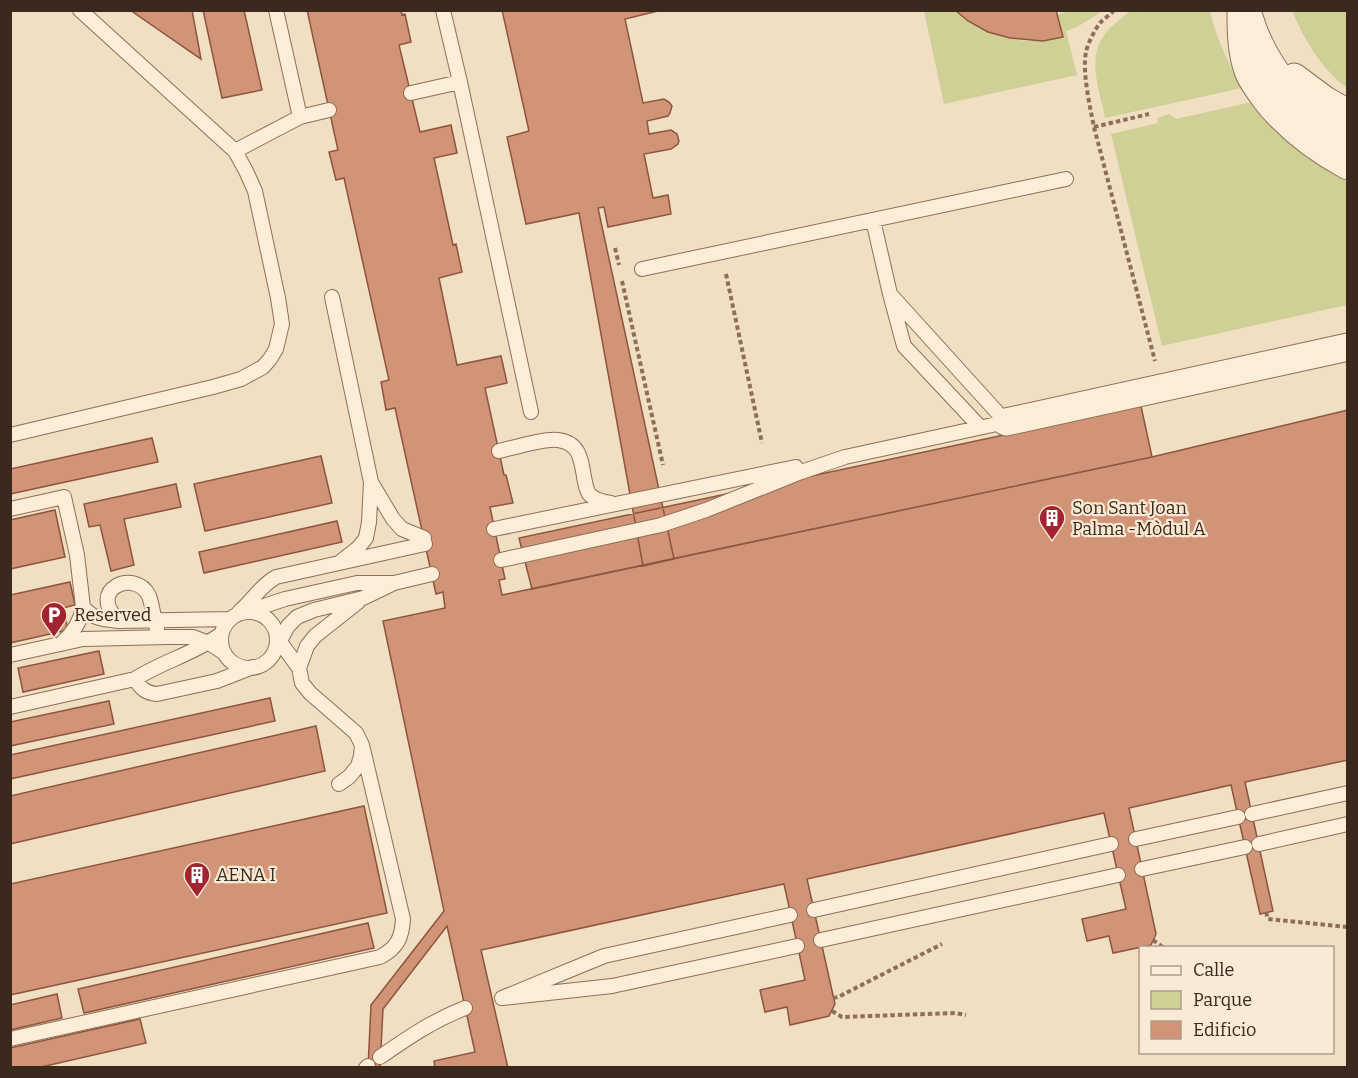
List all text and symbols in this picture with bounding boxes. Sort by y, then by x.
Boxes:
place label: Son Sant Joan Palma -Mòdul A [1072,497,1206,540]
building icon: Son Sant Joan Palma -Mòdul A [1037,503,1067,541]
parking icon: Reserved [39,600,69,638]
place label: Reserved [74,604,152,626]
building icon: AENA I [182,860,212,898]
place label: AENA I [216,864,276,886]
legend [1139,946,1334,1054]
text: Calle [1193,959,1234,981]
text: Parque [1193,989,1252,1011]
text: Edificio [1193,1019,1256,1041]

